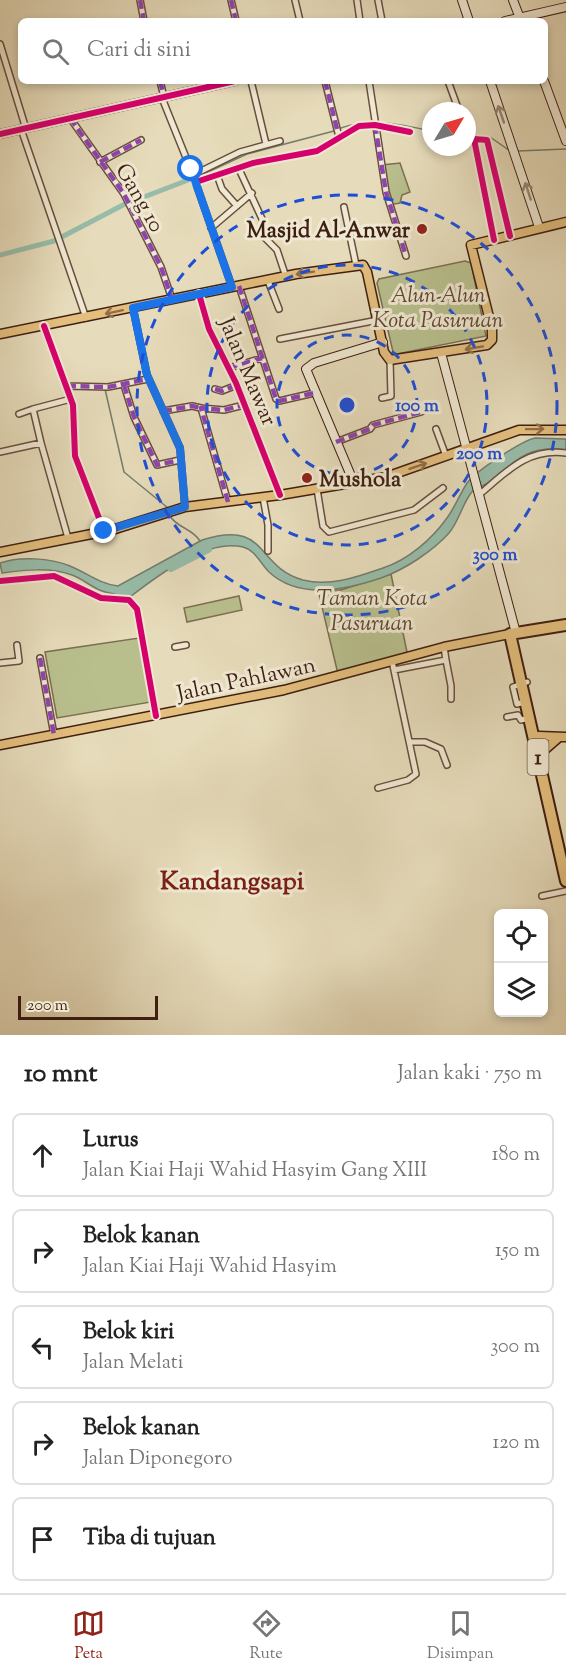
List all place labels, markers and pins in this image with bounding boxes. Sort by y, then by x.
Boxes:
place label: Masjid Al-Anwar [247,216,411,248]
marker: Masjid Al-Anwar [415,222,429,236]
centre of rings [337,395,357,415]
place label: Mushola [319,465,402,497]
marker: Mushola [300,471,314,485]

